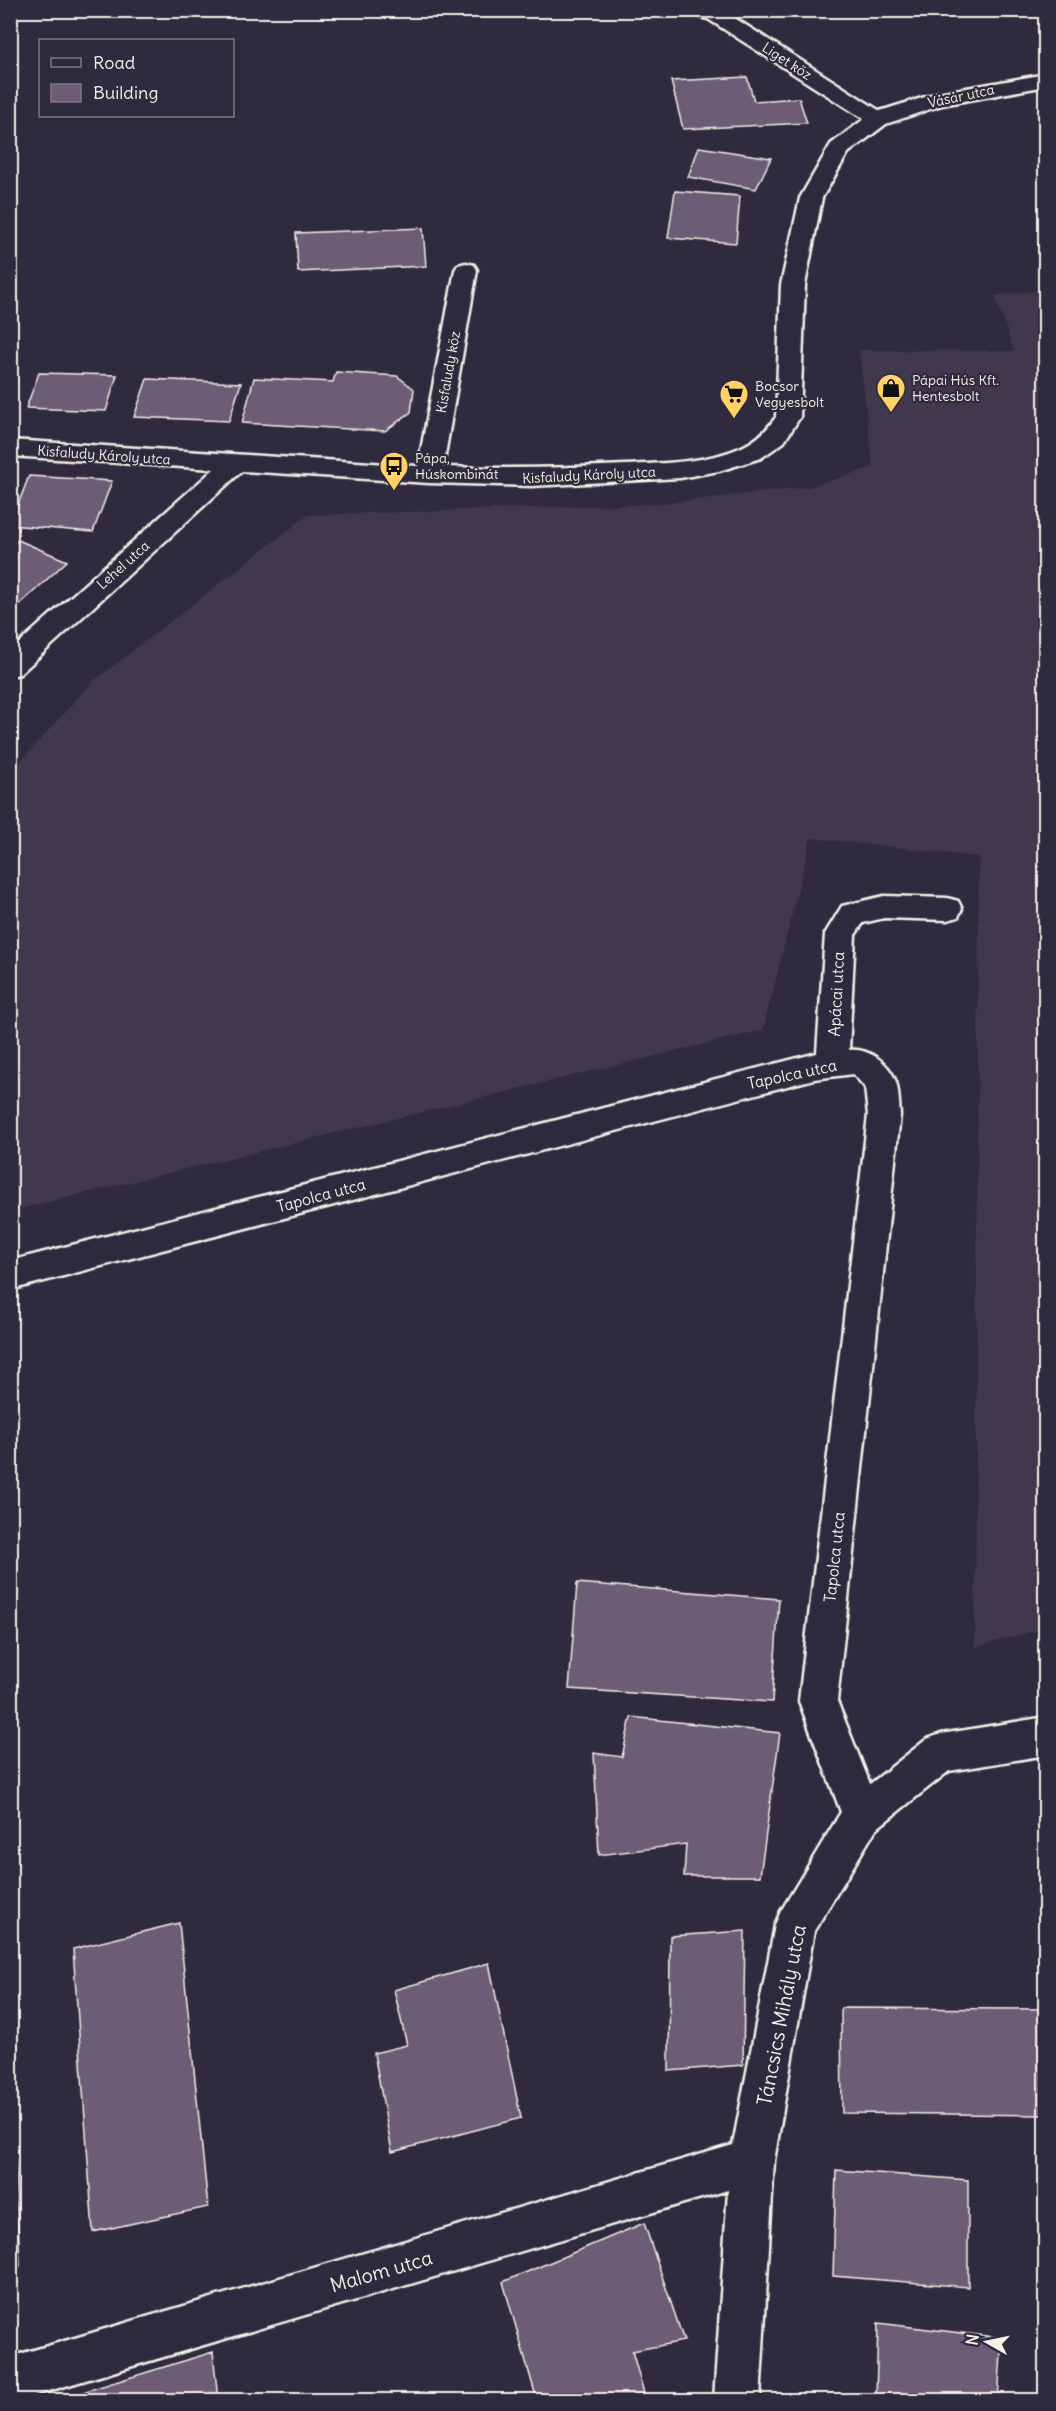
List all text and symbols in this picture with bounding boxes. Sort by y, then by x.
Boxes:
street label: Liget köz [759,38,815,84]
legend [39,39,234,117]
text: Road [93,51,136,74]
street label: Vásár utca [926,80,996,112]
text: Building [93,81,158,104]
street label: Kisfaludy köz [432,329,464,414]
place label: Pápai Hús Kft. Hentesbolt [912,371,999,405]
shop icon: Pápai Hús Kft. Hentesbolt [875,372,907,414]
place label: Bocsor Vegyesbolt [755,377,824,411]
supermarket icon: Bocsor Vegyesbolt [718,378,750,420]
street label: Kisfaludy Károly utca [37,441,171,469]
place label: Pápa, Húskombinát [415,449,499,483]
bus stop icon: Pápa, Húskombinát [378,450,410,492]
street label: Kisfaludy Károly utca [522,463,656,487]
street label: Lehel utca [93,537,153,593]
street label: Apácai utca [824,951,848,1037]
street label: Tapolca utca [745,1055,839,1093]
street label: Tapolca utca [274,1174,368,1216]
street label: Tapolca utca [819,1511,849,1603]
street label: Táncsics Mihály utca [751,1922,811,2108]
street label: Malom utca [327,2244,435,2298]
north arrow [957,2312,1017,2372]
text: N [961,2333,983,2347]

